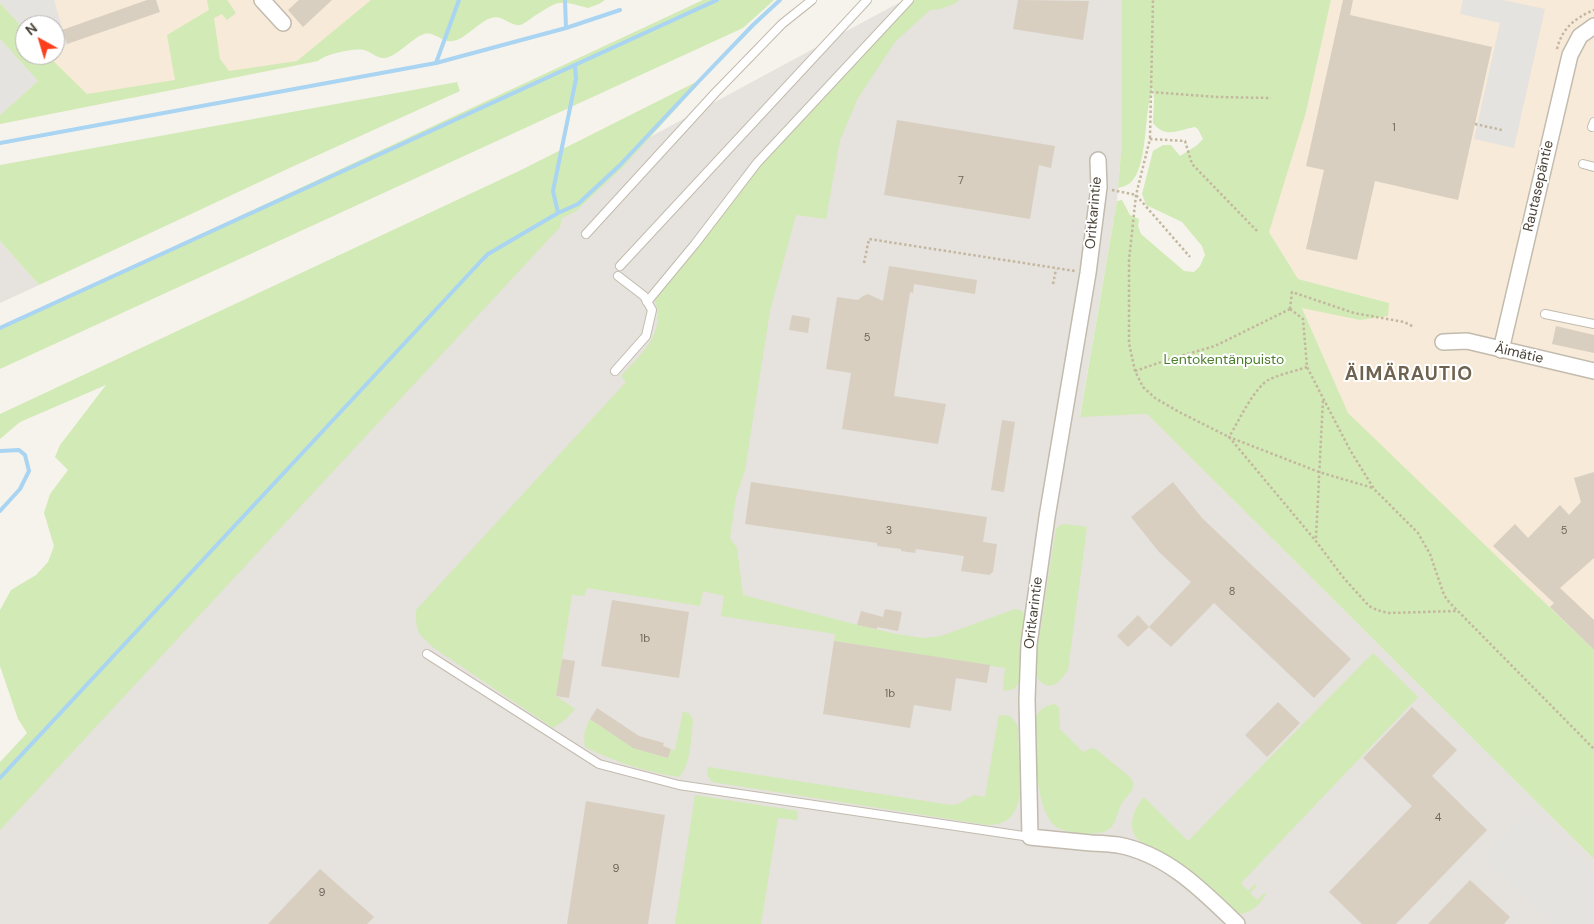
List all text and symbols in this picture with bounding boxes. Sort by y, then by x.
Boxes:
north arrow [15,15,65,65]
text: N [22,19,41,39]
house number: 1 [1392,121,1396,135]
street label: Rautasepäntie [1520,139,1558,233]
house number: 7 [958,174,964,188]
street label: Oritkarintie [1082,176,1106,250]
house number: 5 [864,331,870,345]
street label: Äimätie [1493,340,1545,368]
park label: Lentokentänpuisto [1164,352,1284,368]
district label: ÄIMÄRAUTIO [1344,364,1474,386]
house number: 3 [886,524,892,538]
house number: 5 [1561,524,1567,538]
street label: Oritkarintie [1021,576,1047,650]
house number: 8 [1229,585,1235,599]
house number: 1b [640,632,650,646]
house number: 1b [885,687,895,701]
house number: 4 [1435,811,1441,825]
house number: 9 [613,862,619,876]
house number: 9 [319,886,325,900]

